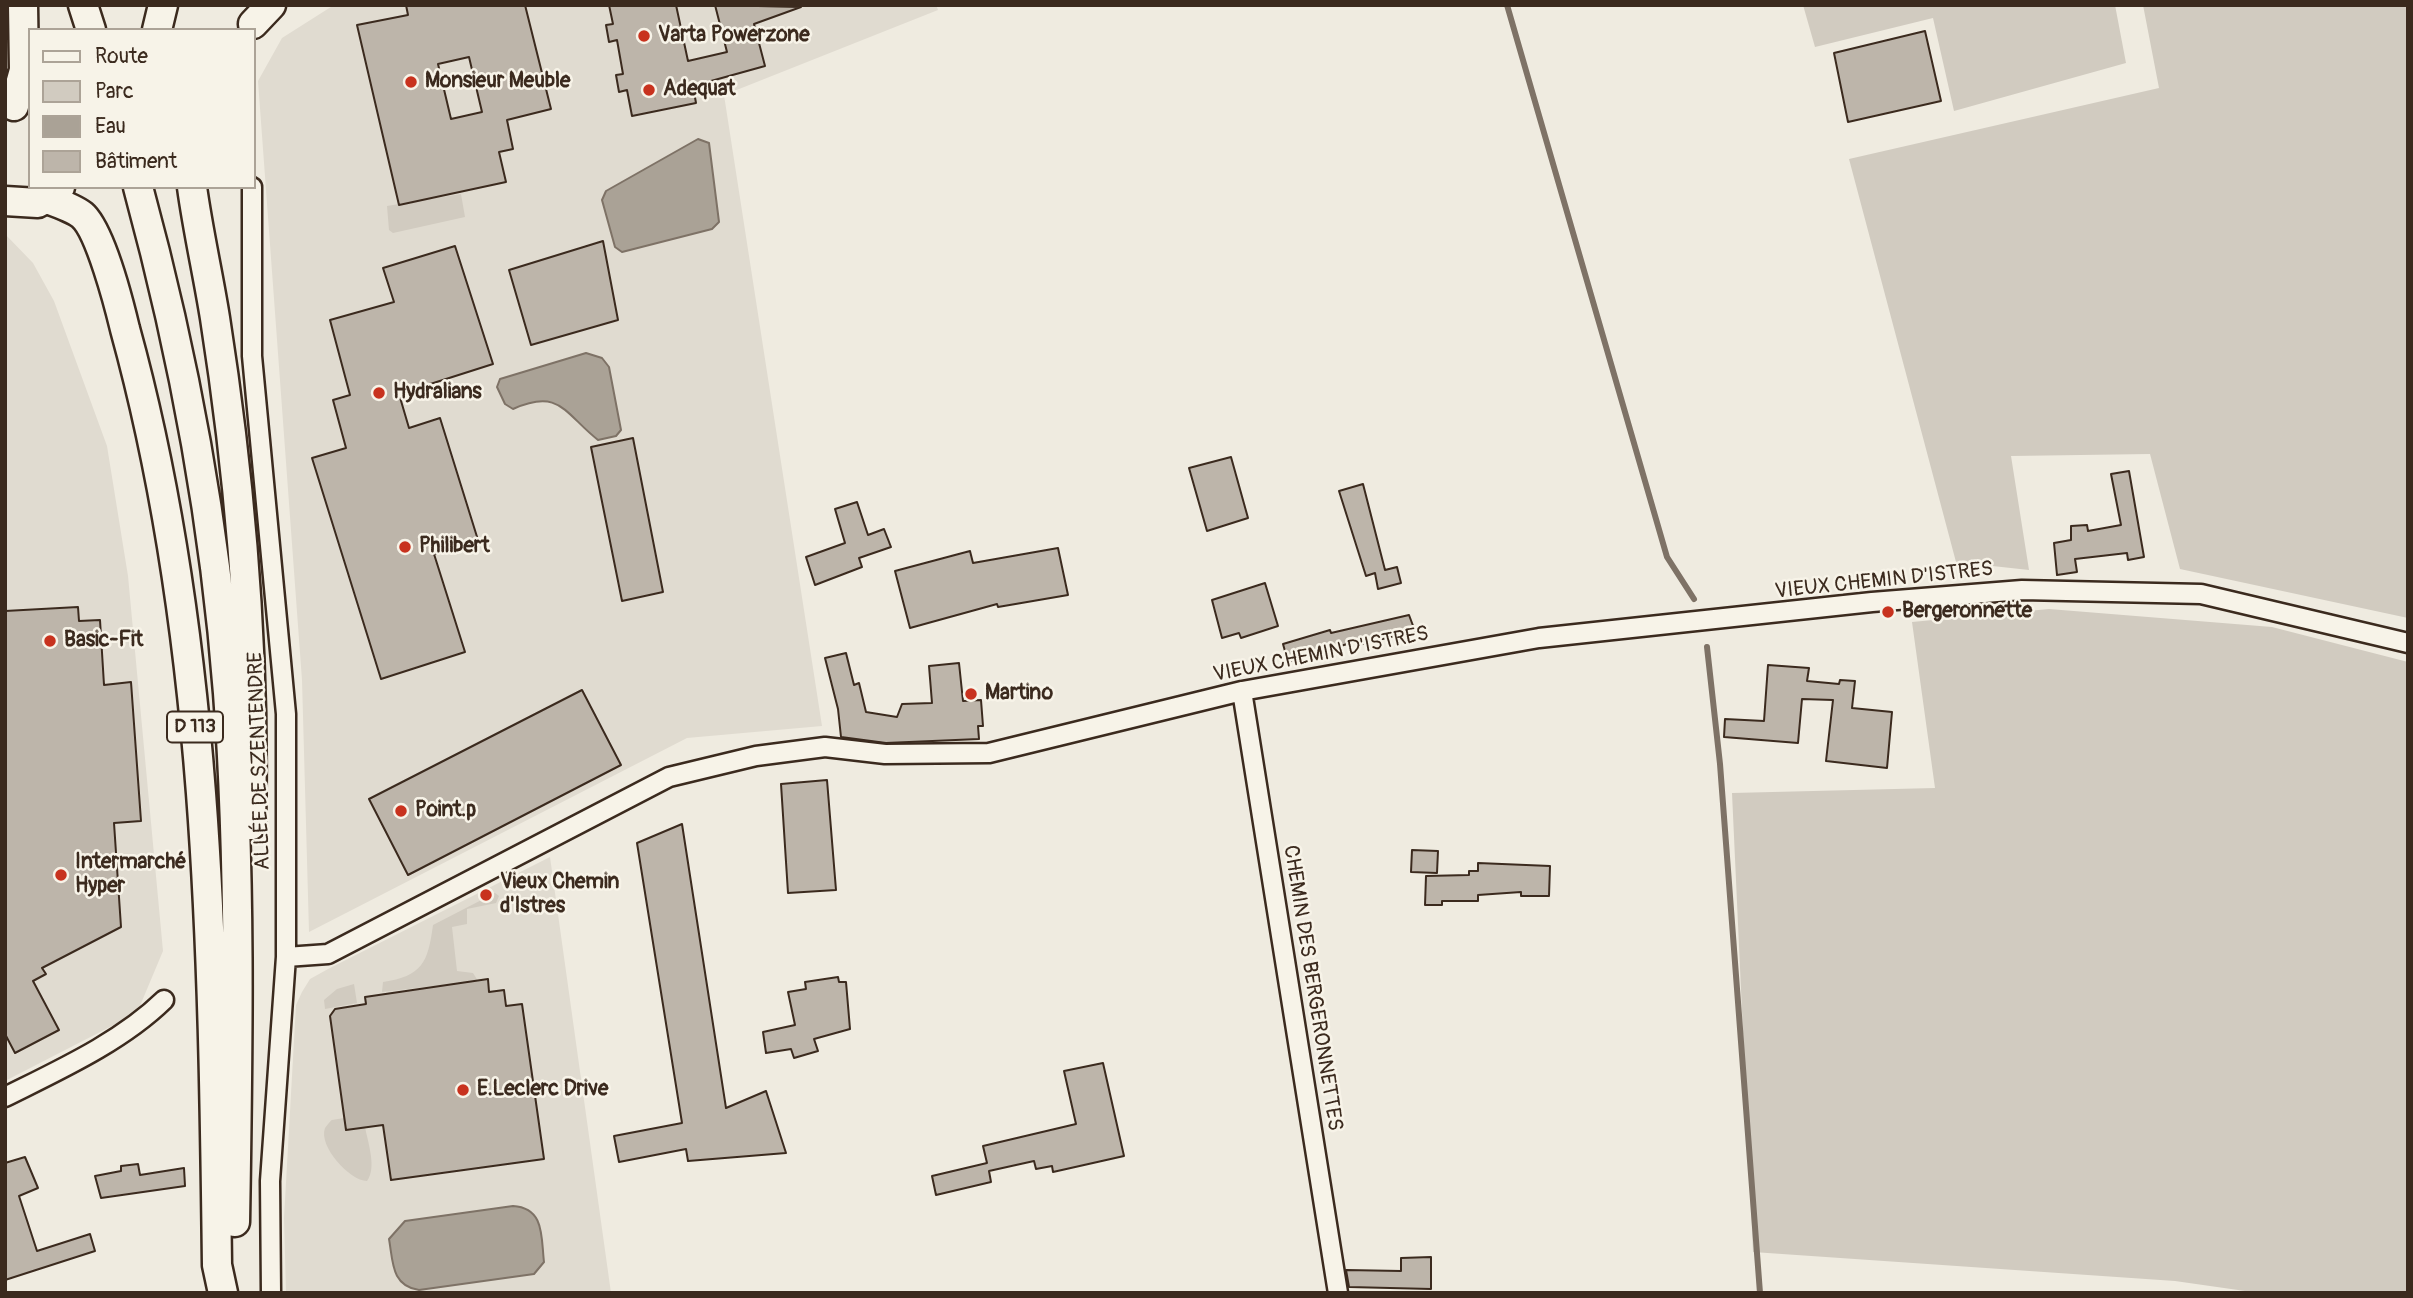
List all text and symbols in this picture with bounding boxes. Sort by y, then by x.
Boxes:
place label: Varta Powerzone [658,23,810,49]
legend [28,28,256,189]
marker: Varta Powerzone [636,28,652,44]
text: Route [95,43,148,70]
place label: Monsieur Meuble [425,69,570,95]
marker: Monsieur Meuble [403,74,419,90]
place label: Adequat [663,77,735,103]
text: Parc [95,78,134,105]
marker: Adequat [641,82,657,98]
text: Eau [95,113,126,140]
text: Bâtiment [95,148,177,175]
place label: Hydralians [393,380,482,406]
marker: Hydralians [371,385,387,401]
place label: Philibert [419,534,490,560]
marker: Philibert [397,539,413,555]
street label: VIEUX CHEMIN D'ISTRES [1774,557,1994,605]
place label: Bergeronnette [1902,599,2032,625]
marker: Bergeronnette [1880,604,1896,620]
street label: VIEUX CHEMIN D'ISTRES [1211,622,1431,688]
place label: Basic-Fit [64,628,143,654]
marker: Basic-Fit [42,633,58,649]
street label: ALLÉE DE SZENTENDRE [244,651,276,871]
place label: Martino [985,681,1053,707]
marker: Martino [963,686,979,702]
road number: D 113 [167,712,223,742]
place label: Point.p [415,798,476,824]
marker: Point.p [393,803,409,819]
street label: CHEMIN DES BERGERONNETTES [1277,843,1347,1133]
place label: Intermarché Hyper [75,850,187,900]
marker: Intermarché Hyper [53,867,69,883]
place label: Vieux Chemin d'Istres [500,870,619,920]
marker: Vieux Chemin d'Istres [478,887,494,903]
place label: E.Leclerc Drive [477,1077,608,1103]
marker: E.Leclerc Drive [455,1082,471,1098]

